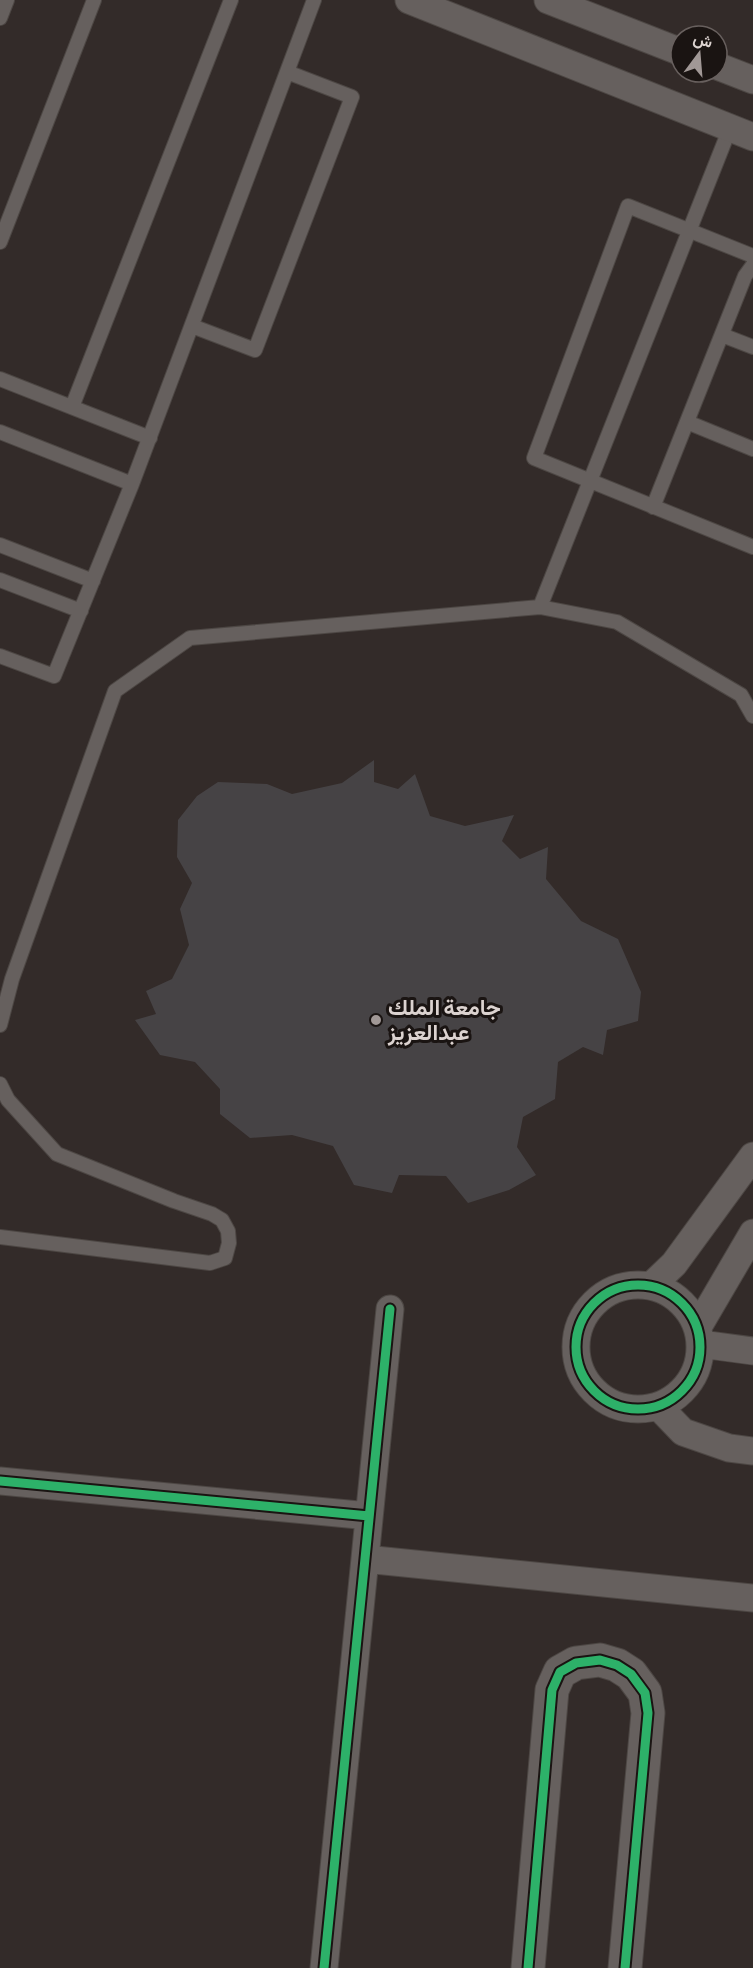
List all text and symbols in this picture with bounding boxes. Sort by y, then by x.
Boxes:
north arrow [669,24,729,84]
text: ش [691,30,714,52]
place label: جامعة الملك عبدالعزيز [387,997,501,1046]
marker: جامعة الملك عبدالعزيز [369,1013,383,1027]

